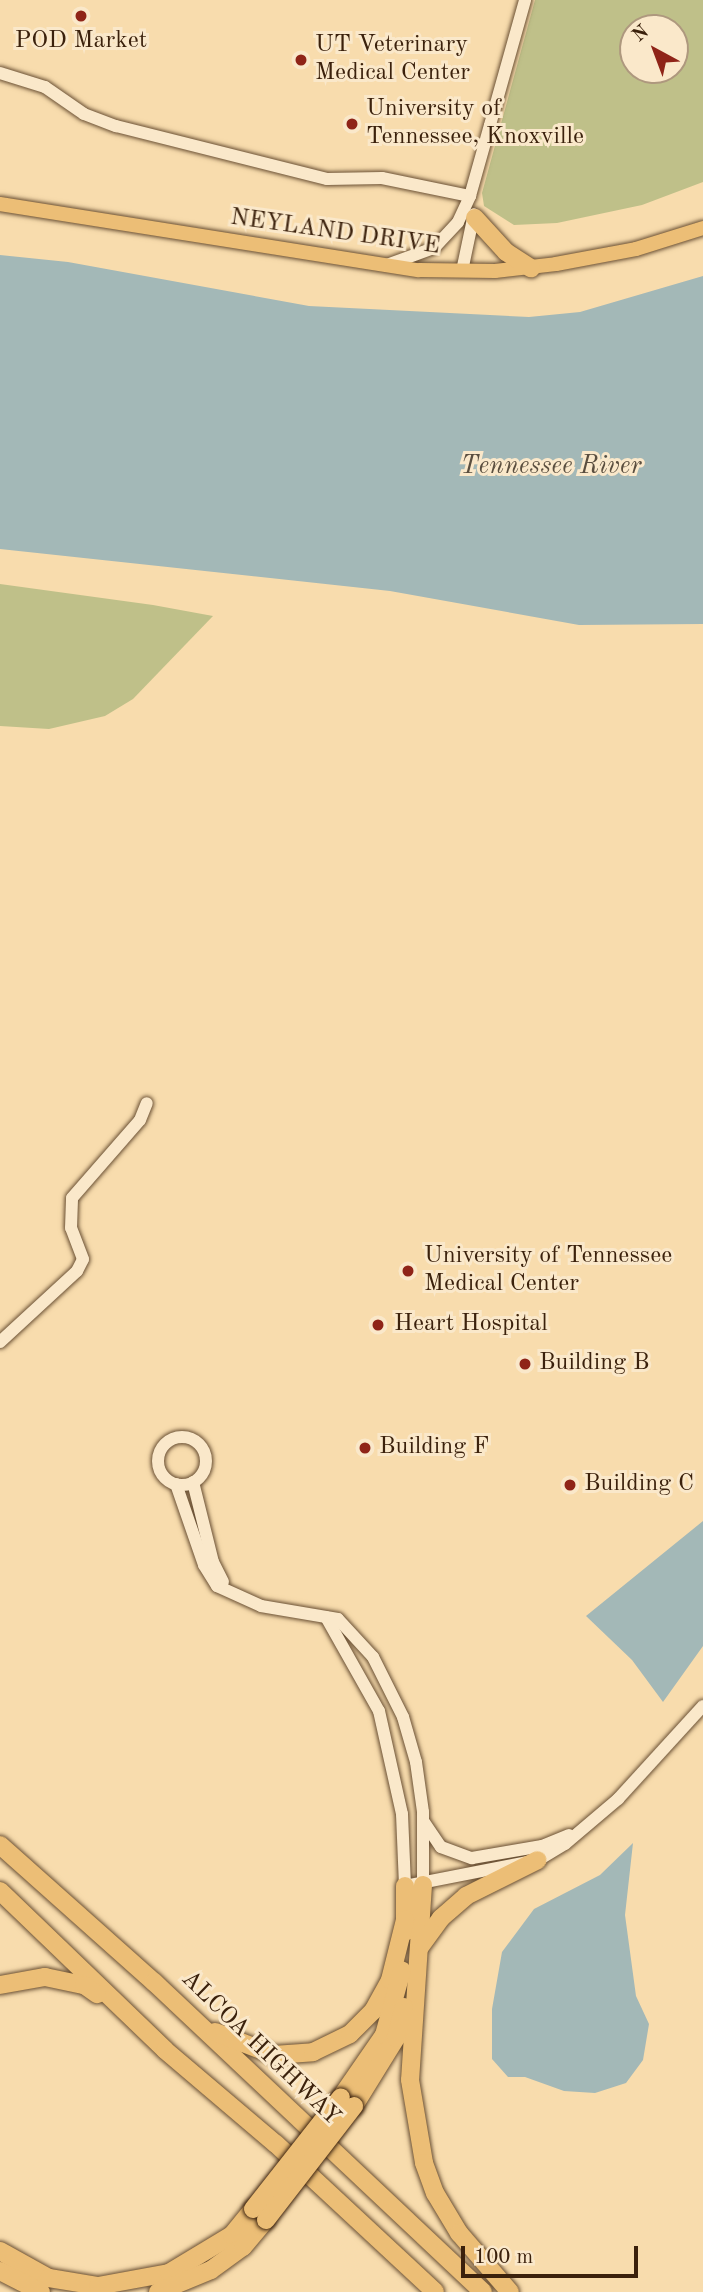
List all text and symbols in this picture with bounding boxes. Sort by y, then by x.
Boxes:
marker: POD Market [73,8,89,24]
north arrow [619,14,689,84]
text: N [629,22,653,46]
place label: POD Market [15,28,147,56]
place label: UT Veterinary Medical Center [315,32,470,88]
marker: UT Veterinary Medical Center [293,52,309,68]
place label: University of Tennessee, Knoxville [366,96,584,152]
marker: University of Tennessee, Knoxville [344,116,360,132]
street label: NEYLAND DRIVE [228,204,442,262]
water label: Tennessee River [461,451,641,483]
place label: University of Tennessee Medical Center [424,1243,672,1299]
marker: University of Tennessee Medical Center [398,1261,418,1281]
place label: Heart Hospital [394,1311,548,1339]
marker: Heart Hospital [368,1315,388,1335]
place label: Building B [539,1350,650,1378]
marker: Building B [517,1356,533,1372]
place label: Building F [379,1434,489,1462]
marker: Building F [357,1440,373,1456]
place label: Building C [584,1471,694,1499]
marker: Building C [562,1477,578,1493]
street label: ALCOA HIGHWAY [174,1966,346,2132]
scale bar [465,2232,642,2276]
text: 100 m [474,2247,533,2268]

